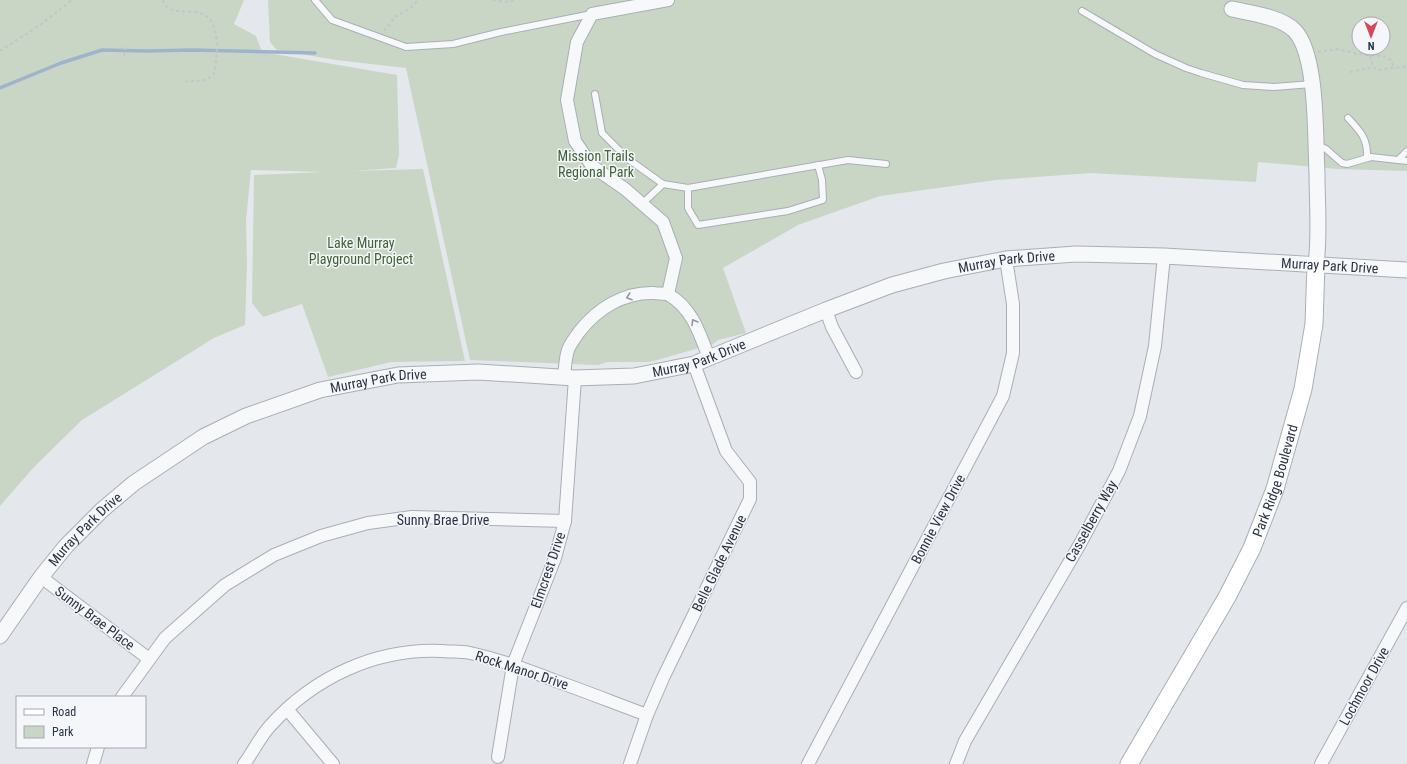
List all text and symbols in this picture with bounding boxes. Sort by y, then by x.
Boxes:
north arrow [1351,16,1391,56]
text: N [1367,39,1374,52]
park label: Mission Trails Regional Park [558,148,635,180]
park label: Lake Murray Playground Project [309,235,413,267]
street label: Murray Park Drive [957,248,1056,276]
street label: Murray Park Drive [1281,255,1379,276]
one-way arrow [626,292,633,300]
one-way arrow [692,319,699,326]
street label: Murray Park Drive [651,336,748,380]
street label: Murray Park Drive [329,366,427,396]
street label: Park Ridge Boulevard [1249,423,1301,539]
street label: Bonnie View Drive [908,471,969,567]
street label: Casselberry Way [1062,477,1120,565]
street label: Murray Park Drive [45,489,125,569]
street label: Sunny Brae Drive [397,512,490,528]
street label: Belle Glade Avenue [689,512,750,614]
street label: Elmcrest Drive [527,529,569,610]
street label: Sunny Brae Place [52,583,138,653]
street label: Lochmoor Drive [1336,644,1392,728]
street label: Rock Manor Drive [473,647,571,693]
legend [16,696,146,748]
text: Road [52,705,76,719]
text: Park [52,725,74,739]

